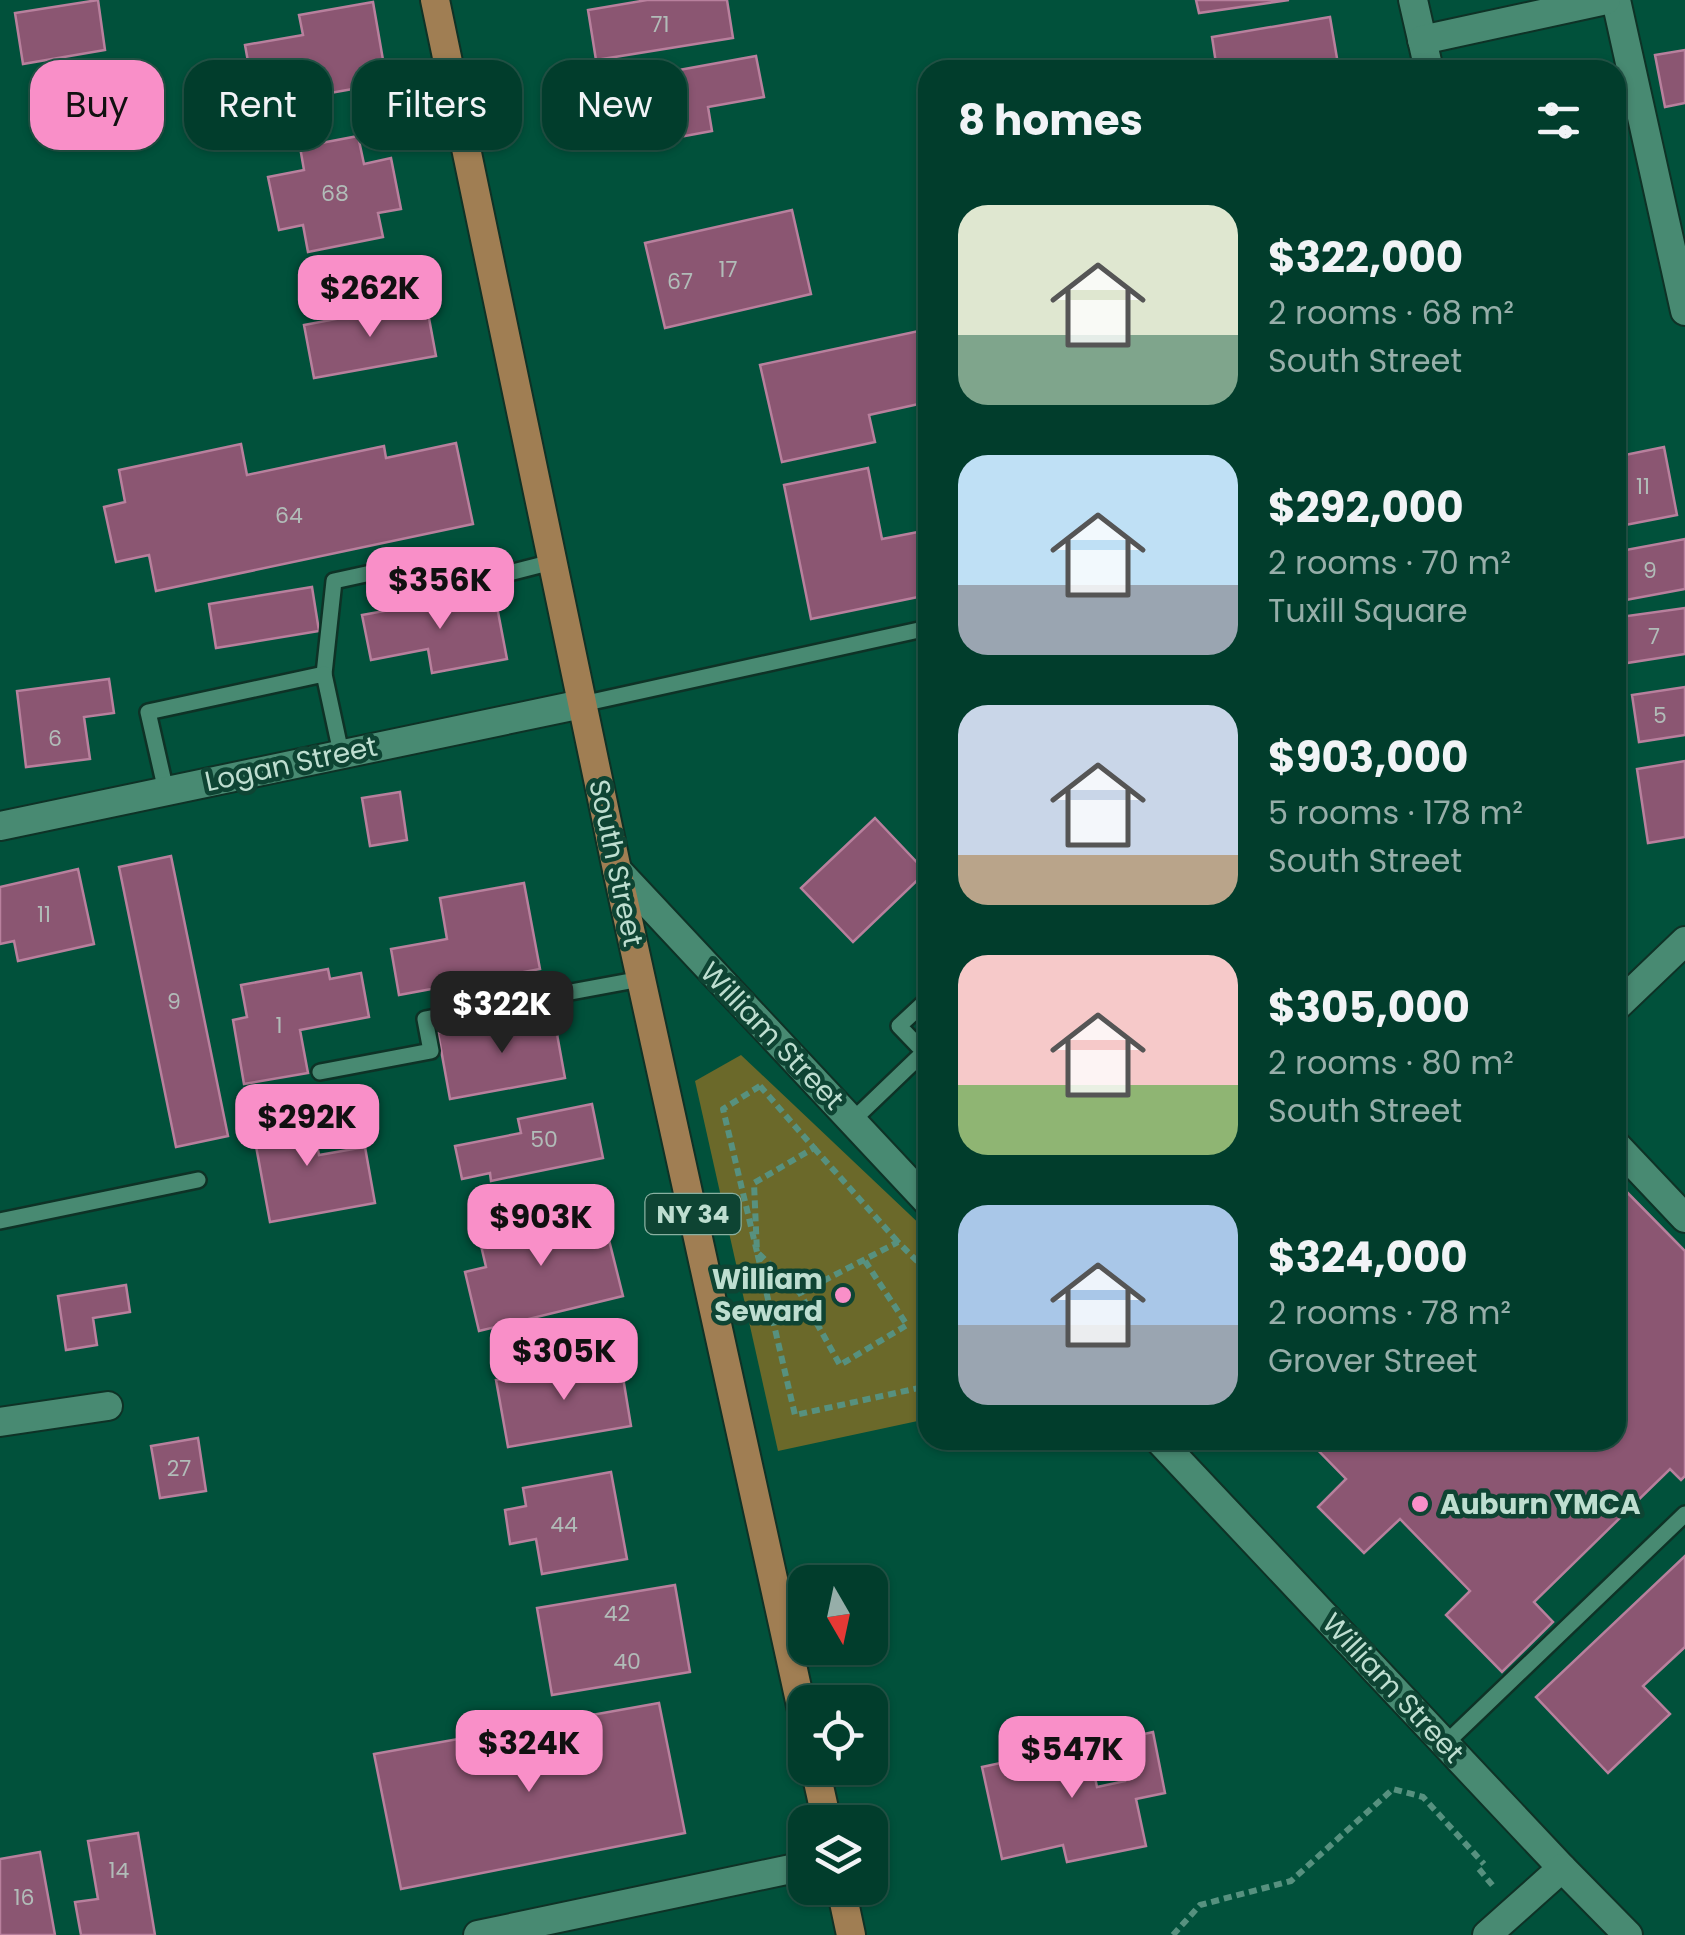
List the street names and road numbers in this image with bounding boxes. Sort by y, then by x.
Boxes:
street label: Logan Street [201,727,381,801]
street label: South Street [579,776,653,950]
street label: William Street [691,953,853,1119]
road number: NY 34 [646,1194,740,1234]
street label: William Street [1313,1604,1473,1772]

